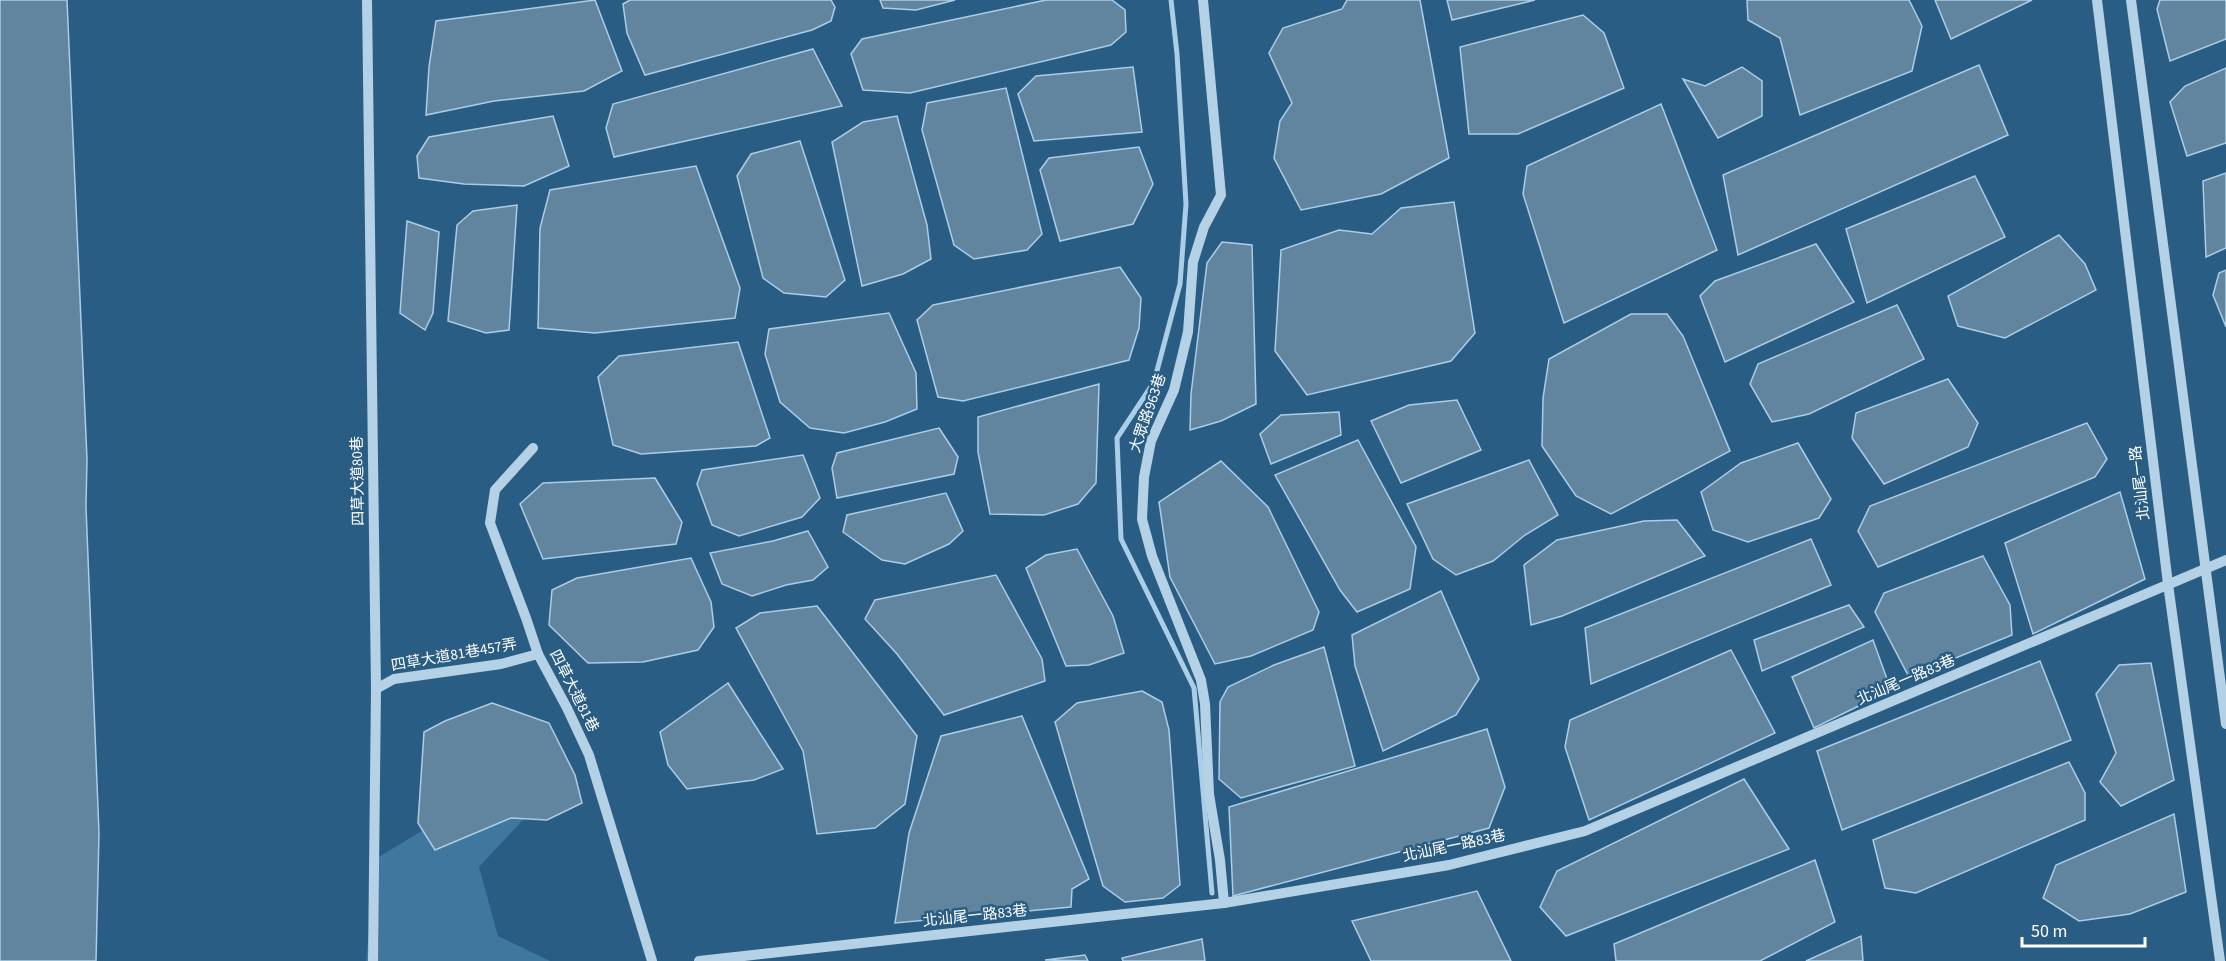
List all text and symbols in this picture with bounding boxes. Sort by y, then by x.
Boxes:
street label: 大眾路963巷 [1125,371,1171,455]
street label: 四草大道80巷 [347,436,369,526]
street label: 北汕尾一路 [2125,444,2155,522]
street label: 四草大道81巷457弄 [390,634,518,676]
street label: 四草大道81巷 [544,646,604,736]
street label: 北汕尾一路83巷 [1854,650,1958,710]
street label: 北汕尾一路83巷 [1401,825,1507,867]
street label: 北汕尾一路83巷 [922,900,1028,932]
scale bar [2022,910,2145,948]
text: 50 m [2031,919,2067,944]

